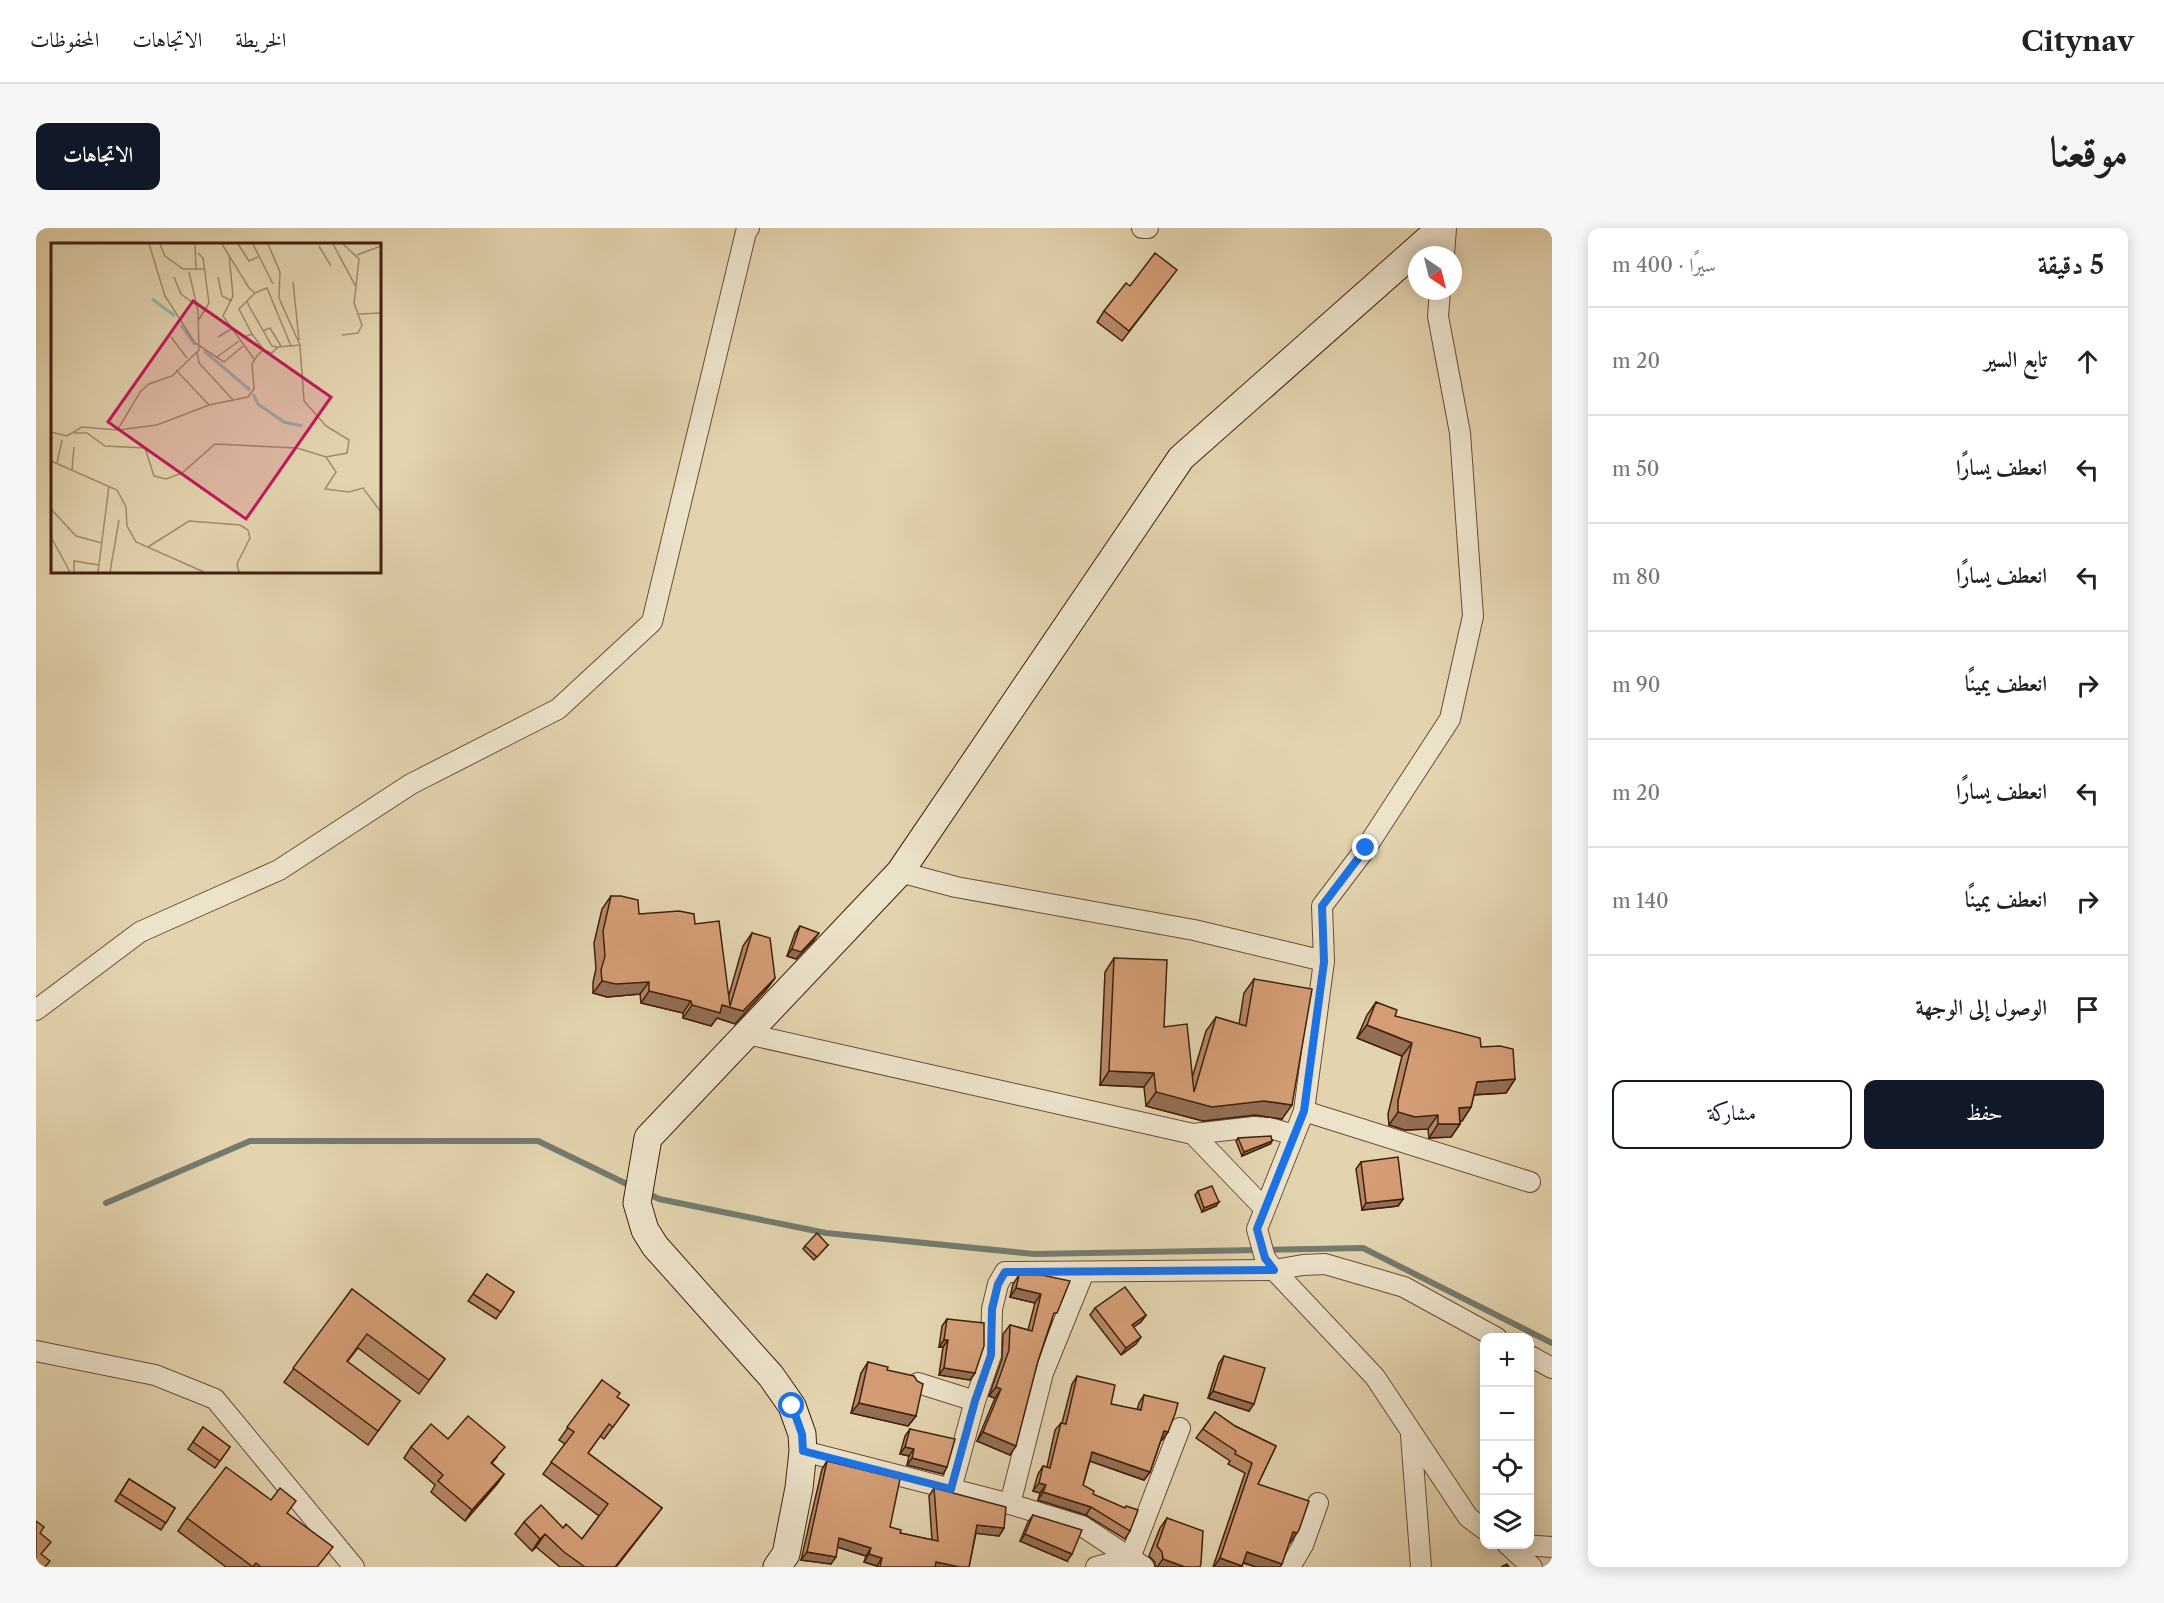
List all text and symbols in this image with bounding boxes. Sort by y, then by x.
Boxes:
text: Citynav [2021,24,2134,58]
text: المحفوظات [30,27,99,52]
text: الاتجاهات [132,27,202,52]
text: الخريطة [235,27,286,52]
button: الاتجاهات [36,123,160,190]
text: موقعنا [2050,125,2128,177]
inset map [51,243,381,573]
north arrow [1408,246,1462,300]
text: 5 دقيقة [2038,249,2104,281]
text: سيرًا · 400 m [1612,253,1716,277]
icon: ahead [2071,345,2104,378]
text: تابع السير [1984,346,2047,373]
text: 20 m [1612,349,1660,373]
icon: left [2071,453,2104,486]
text: انعطف يسارًا [1956,454,2047,481]
text: 50 m [1612,457,1660,481]
icon: left [2071,561,2104,594]
text: انعطف يسارًا [1956,562,2047,589]
text: 80 m [1612,565,1661,589]
icon: right [2071,669,2104,702]
text: انعطف يمينًا [1965,670,2047,697]
text: 90 m [1612,673,1660,697]
icon: left [2071,777,2104,810]
text: انعطف يسارًا [1956,778,2047,805]
text: 20 m [1612,781,1660,805]
route end [1352,834,1378,860]
icon: right [2071,885,2104,918]
text: انعطف يمينًا [1965,886,2047,913]
text: 140 m [1612,889,1669,913]
icon: arrive [2071,993,2104,1026]
text: الوصول إلى الوجهة [1915,994,2047,1021]
button: مشاركة [1612,1080,1852,1149]
button: حفظ [1864,1080,2104,1149]
map controls [1480,1333,1534,1549]
button: + [1480,1333,1534,1387]
button: − [1480,1387,1534,1441]
route start [778,1392,804,1418]
button: locate [1480,1441,1534,1495]
button: layers [1480,1495,1534,1549]

